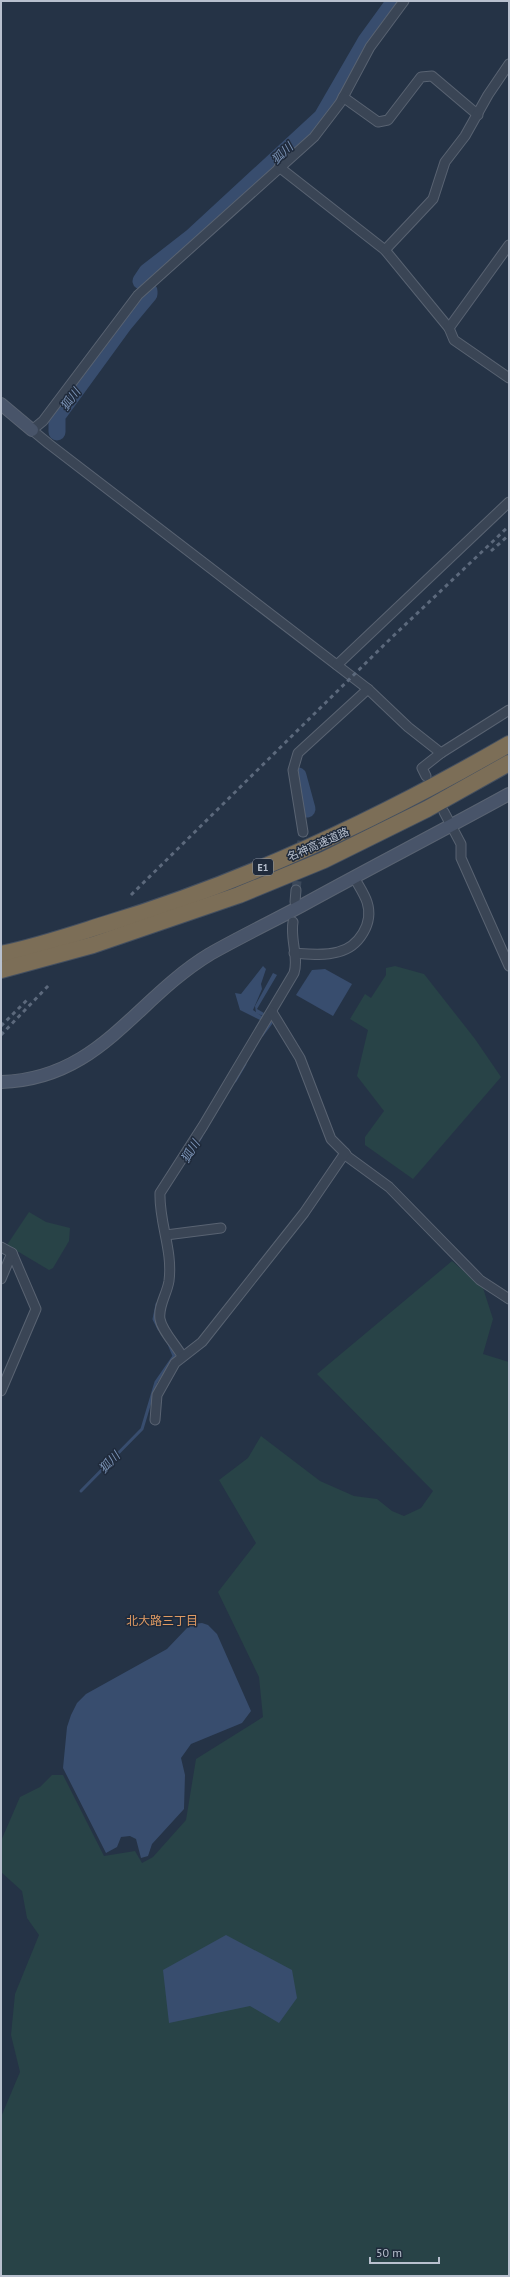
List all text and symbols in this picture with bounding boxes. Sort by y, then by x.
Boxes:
water label: 狐川 [268,138,297,167]
water label: 狐川 [57,383,84,413]
street label: 名神高速道路 [285,824,351,864]
road number: E1 [253,859,273,875]
water label: 狐川 [177,1135,204,1165]
water label: 狐川 [95,1447,124,1476]
district label: 北大路三丁目 [126,1613,198,1628]
scale bar [370,2239,439,2265]
text: 50 m [376,2245,402,2260]

